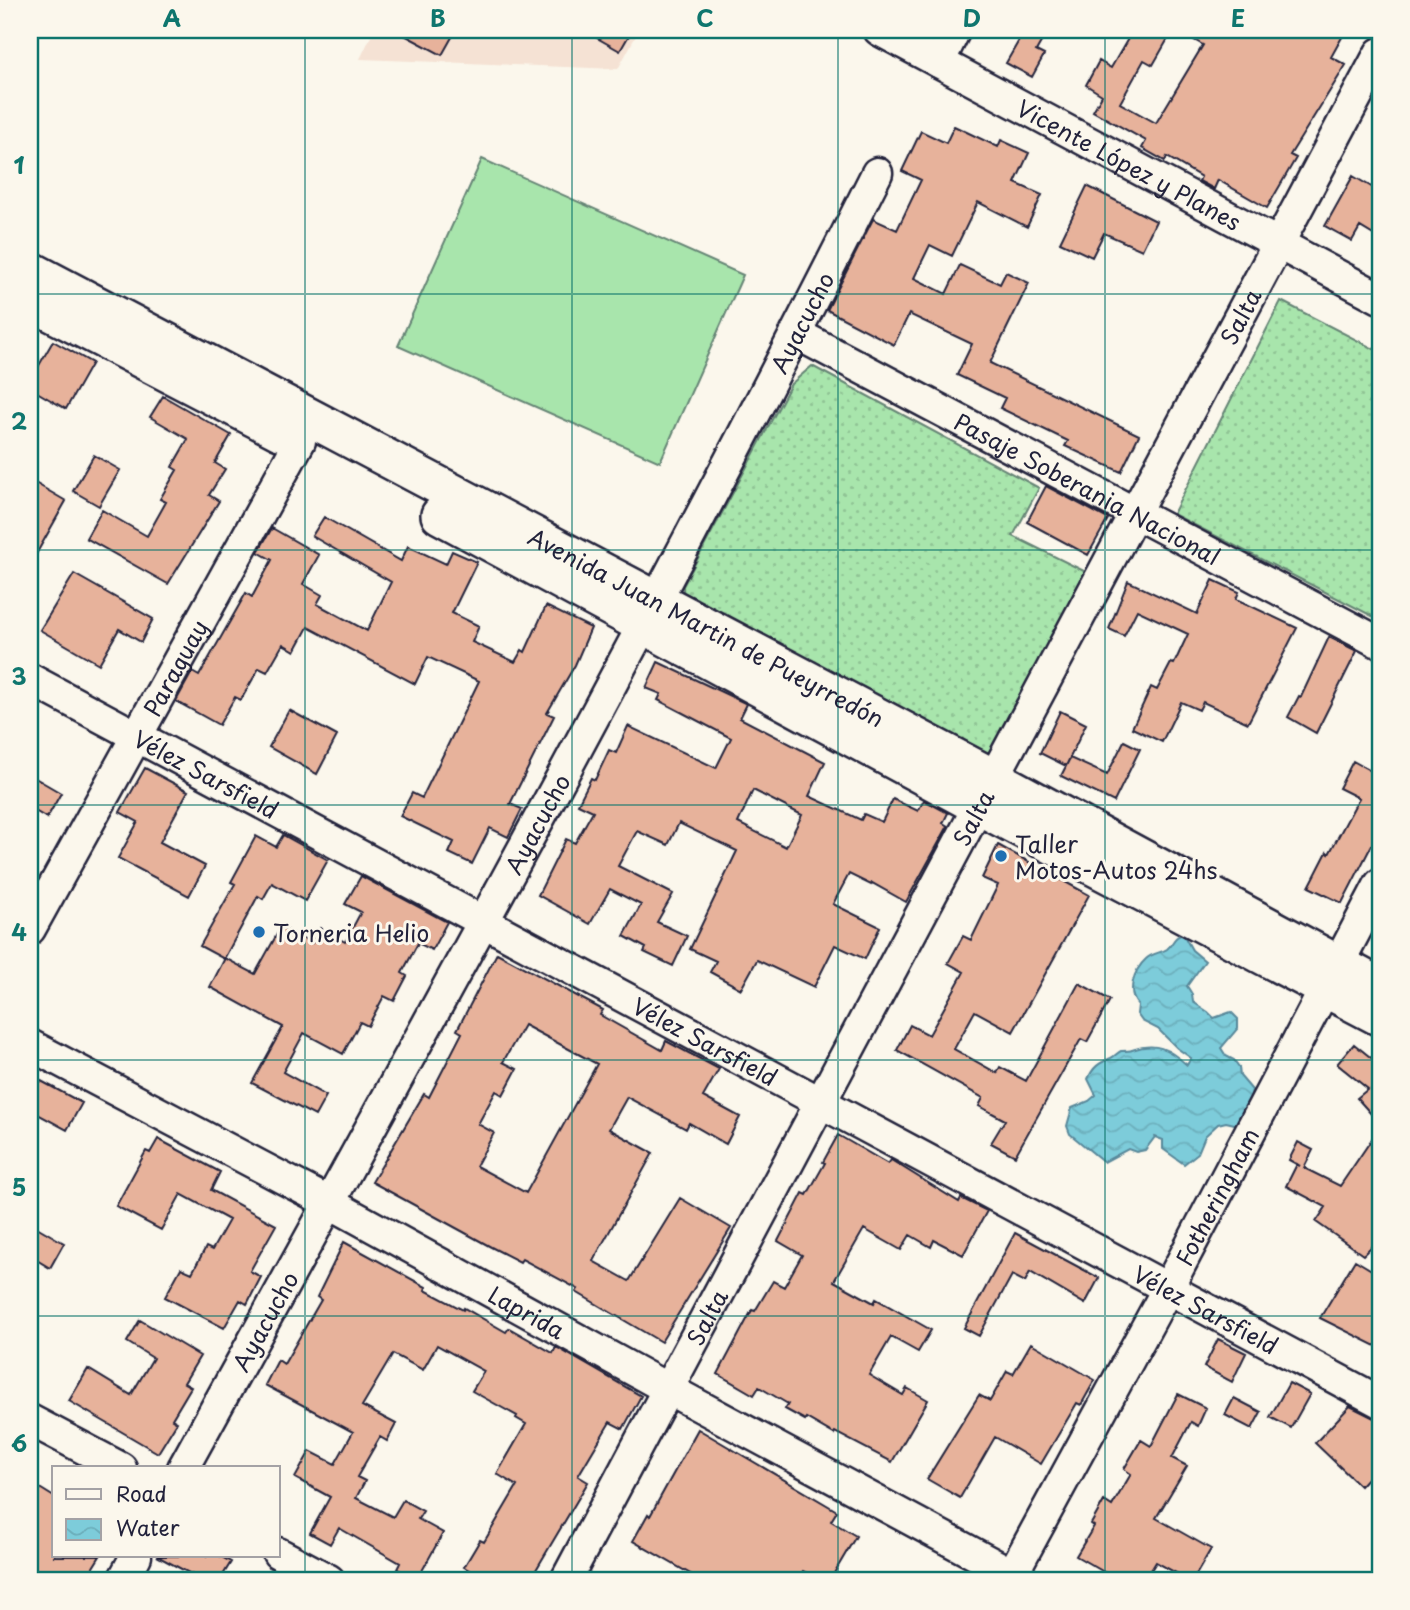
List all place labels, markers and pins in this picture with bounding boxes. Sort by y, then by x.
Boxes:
place label: Taller Motos-Autos 24hs [1015,826,1217,887]
marker: Taller Motos-Autos 24hs [993,848,1009,864]
place label: Torneria Helio [273,915,429,950]
marker: Torneria Helio [251,924,267,940]

